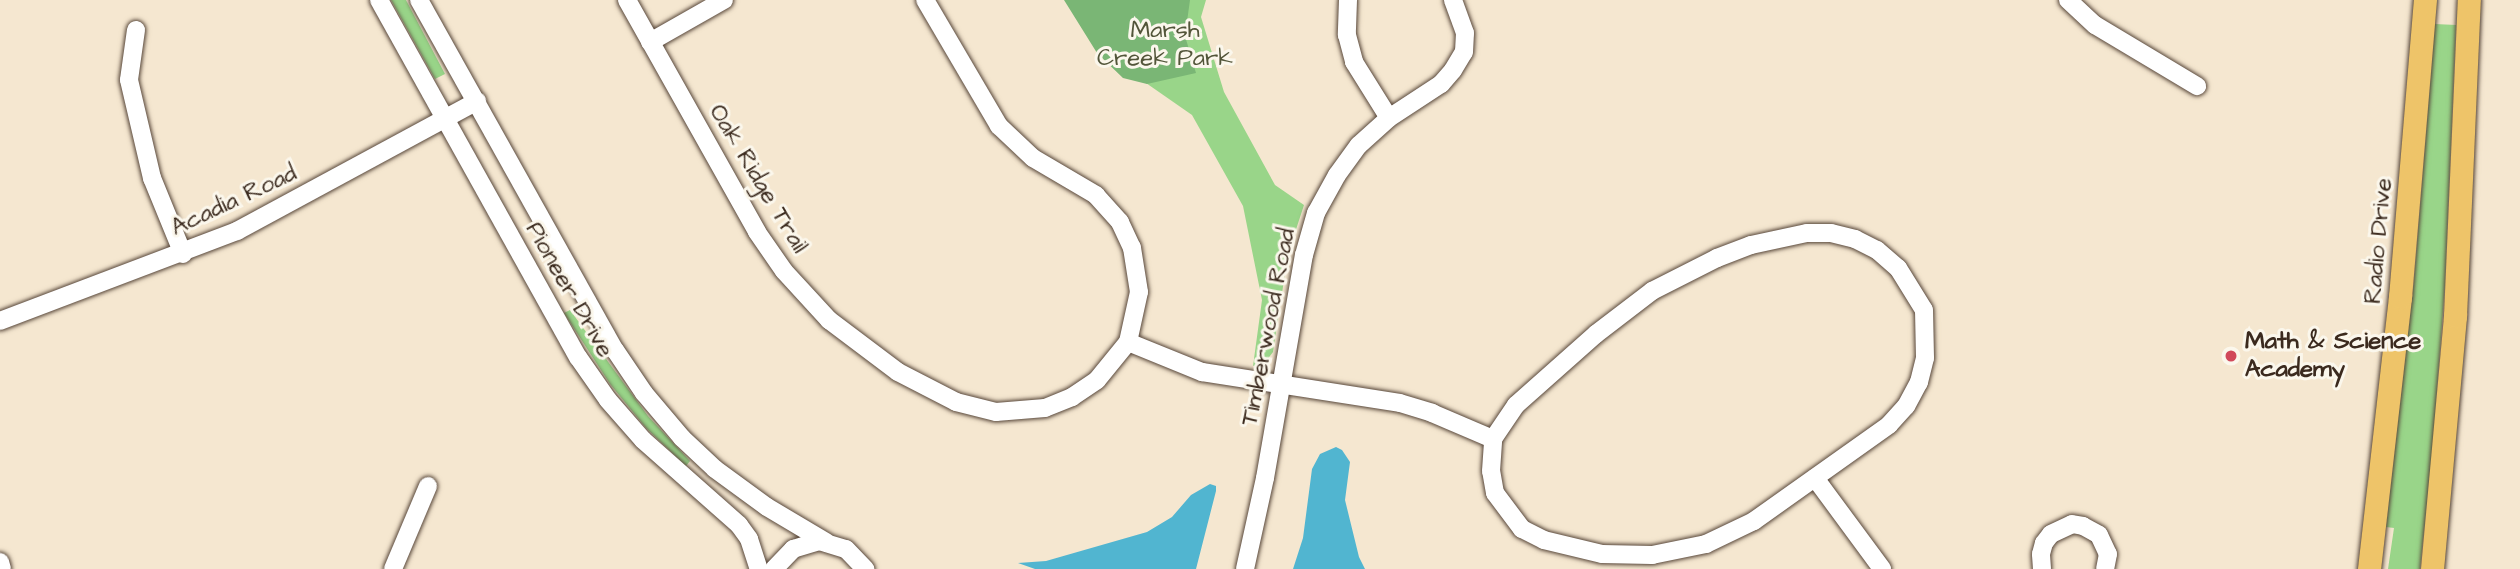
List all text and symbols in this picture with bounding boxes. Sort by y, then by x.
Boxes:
park label: Marsh Creek Park [1097,17,1233,73]
street label: Oak Ridge Trail [702,99,814,259]
street label: Acadia Road [166,159,302,243]
street label: Radio Drive [2359,177,2399,305]
street label: Pioneer Drive [519,217,619,363]
street label: Timberwood Road [1236,226,1302,428]
place label: Math & Science Academy [2245,328,2421,384]
marker: Math & Science Academy [2223,348,2239,364]

